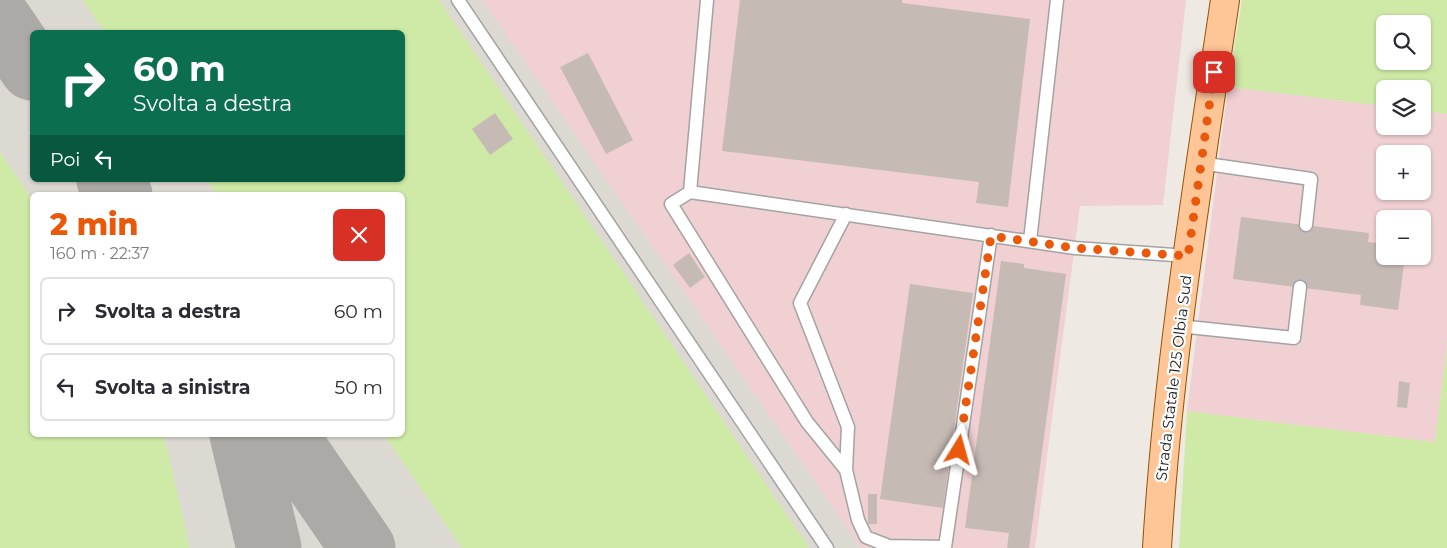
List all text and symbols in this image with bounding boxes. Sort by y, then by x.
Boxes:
map controls [1376,15,1431,265]
button: search [1376,15,1431,70]
text: 60 m [133,47,226,90]
icon: right [50,50,115,115]
pin [1193,51,1235,93]
icon: arrive [1200,58,1228,86]
button: layers [1376,80,1431,135]
text: Svolta a destra [133,90,292,117]
icon: left [90,145,118,173]
button: + [1376,145,1431,200]
text: Poi [50,148,80,171]
text: 2 min [50,206,138,243]
button: close [333,209,385,261]
button: − [1376,210,1431,265]
text: 160 m · 22:37 [50,244,150,263]
street label: Strada Statale 125 Olbia Sud [1151,274,1196,482]
icon: right [52,297,80,325]
text: Svolta a destra [95,300,241,323]
text: 60 m [334,300,383,323]
icon: left [52,373,80,401]
text: Svolta a sinistra [95,376,250,399]
text: 50 m [335,376,383,399]
position arrow [932,423,984,475]

